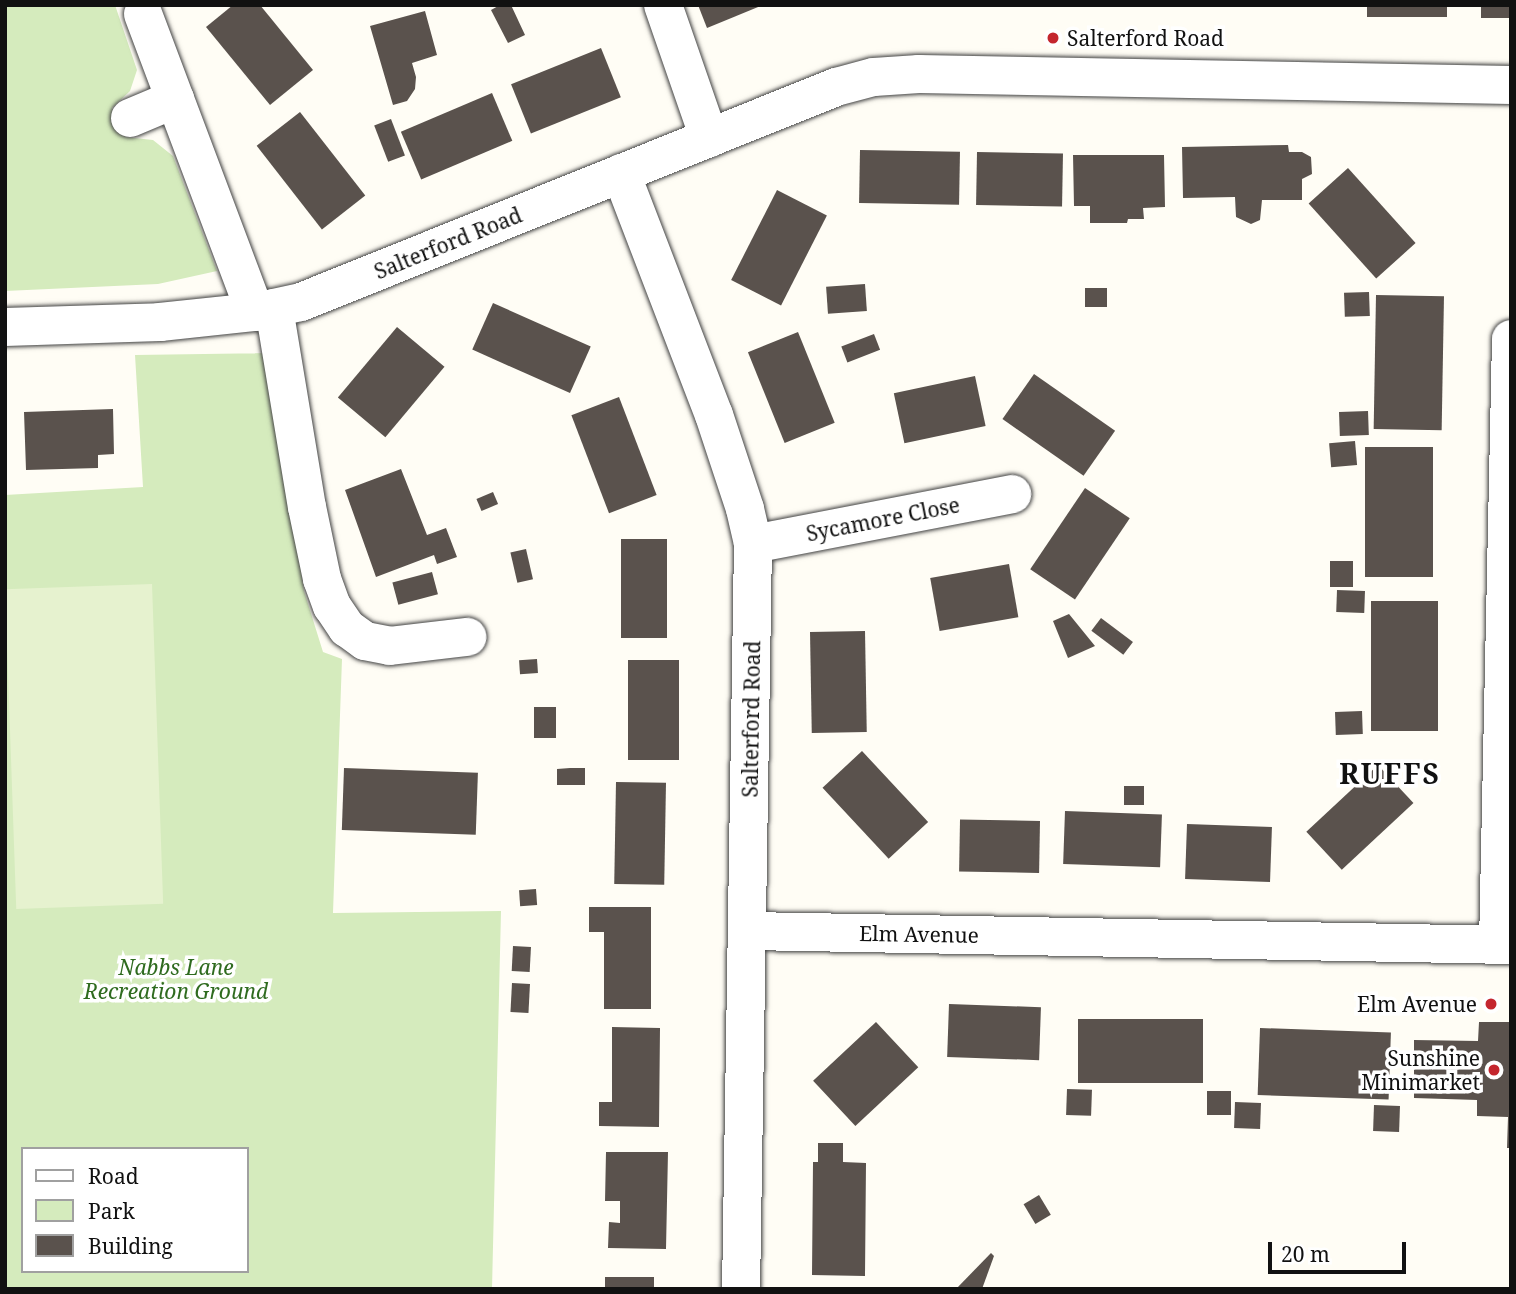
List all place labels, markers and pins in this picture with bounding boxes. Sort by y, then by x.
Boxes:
place label: Salterford Road [1067,25,1224,51]
marker: Salterford Road [1045,30,1061,46]
place label: Elm Avenue [1357,991,1477,1017]
marker: Elm Avenue [1483,996,1499,1012]
place label: Sunshine Minimarket [1361,1045,1480,1095]
marker: Sunshine Minimarket [1486,1062,1502,1078]

